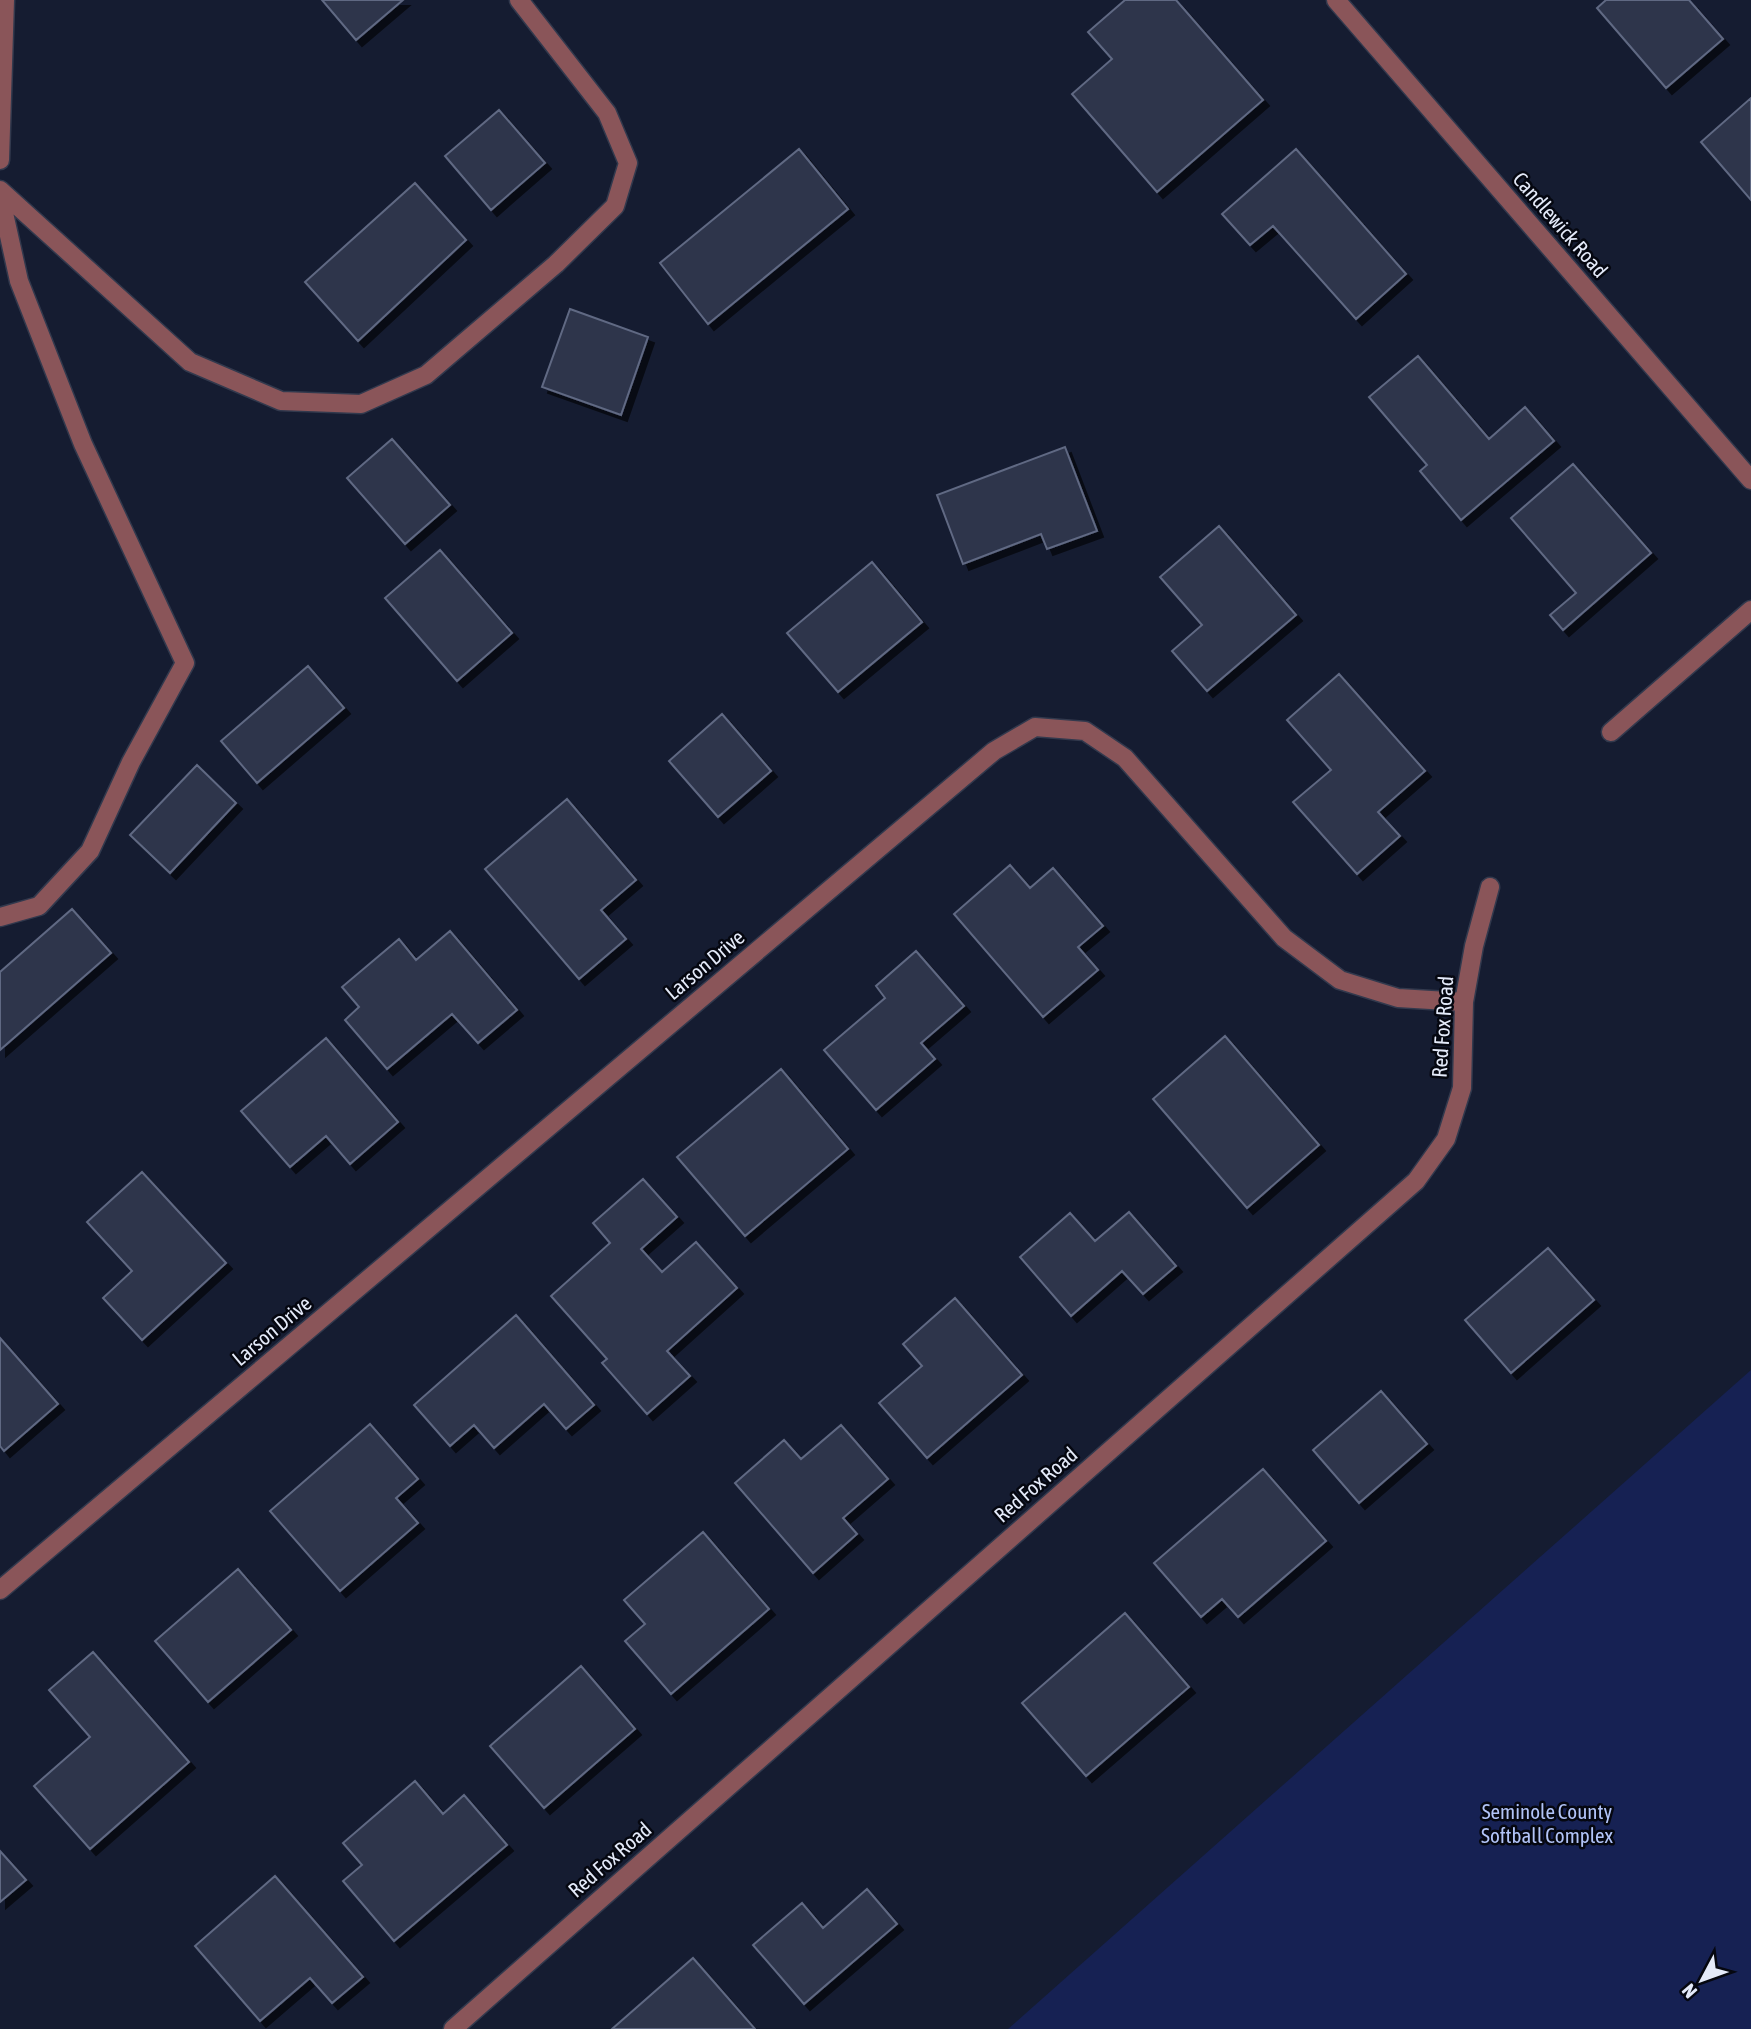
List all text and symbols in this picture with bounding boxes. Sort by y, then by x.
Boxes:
street label: Candlewick Road [1509,167,1613,282]
street label: Larson Drive [660,924,749,1004]
street label: Red Fox Road [1426,975,1458,1079]
street label: Larson Drive [227,1290,316,1370]
street label: Red Fox Road [989,1442,1082,1527]
park label: Seminole County Softball Complex [1481,1799,1613,1847]
street label: Red Fox Road [563,1817,656,1902]
north arrow [1667,1945,1737,2015]
text: N [1677,1980,1701,2003]

